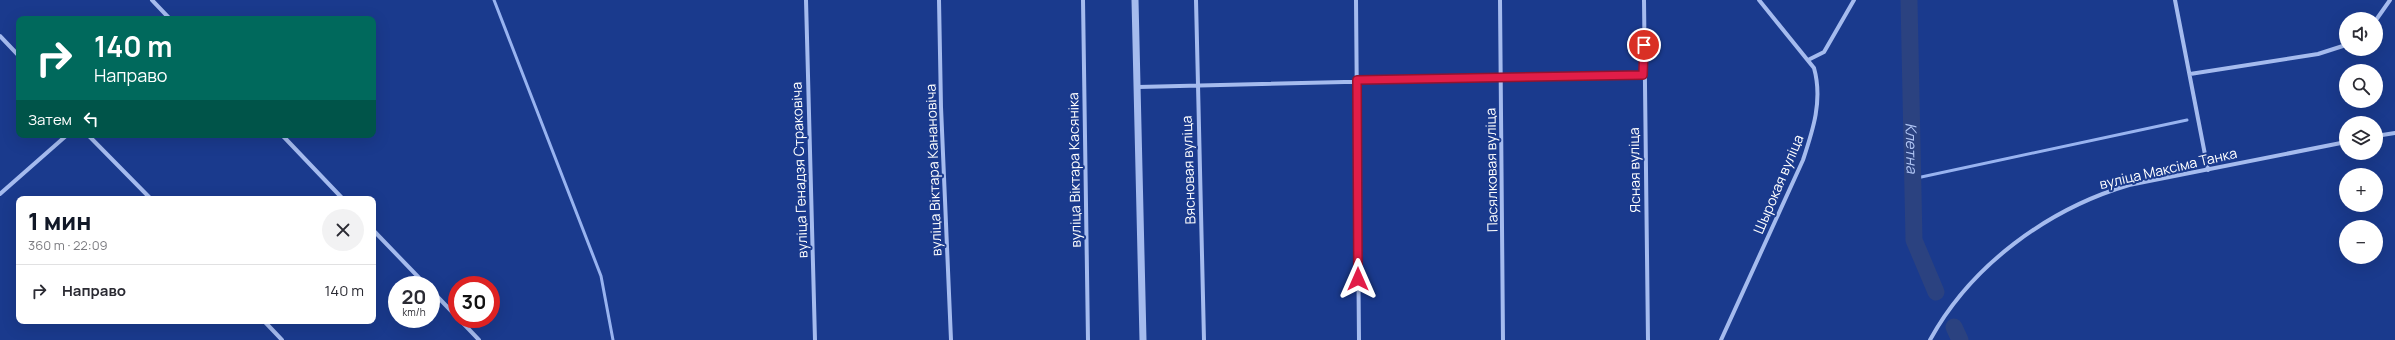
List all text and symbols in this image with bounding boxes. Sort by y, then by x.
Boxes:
map controls [2339,12,2383,264]
button: sound [2339,12,2383,56]
text: 140 m [94,27,173,65]
pin [1627,28,1661,62]
icon: right [28,32,80,84]
icon: arrive [1633,34,1655,56]
text: Направо [94,63,168,87]
button: search [2339,64,2383,108]
street label: вуліца Генадзя Страковіча [786,82,812,258]
street label: вуліца Віктара Канановіча [921,84,945,256]
street label: вуліца Віктара Касяніка [1063,92,1085,248]
icon: left [80,108,102,130]
street label: Пасялковая вуліца [1480,108,1502,232]
text: Затем [28,109,72,130]
street label: Вясновая вуліца [1177,115,1199,225]
button: layers [2339,116,2383,160]
water label: Клетна [1901,123,1923,174]
street label: Ясная вуліца [1624,127,1644,213]
street label: Шырокая вуліца [1748,131,1808,237]
street label: вуліца Максіма Танка [2097,143,2239,193]
button: + [2339,168,2383,212]
text: 1 мин [28,204,91,237]
button: close [322,209,364,251]
button: − [2339,220,2383,264]
text: 360 m · 22:09 [28,236,108,254]
position arrow [1337,258,1379,300]
speed limit sign: 30 [448,276,500,328]
icon: right [28,280,50,302]
text: Направо [62,280,126,301]
text: 140 m [324,280,364,301]
text: 20 [401,283,427,310]
text: km/h [402,305,426,319]

